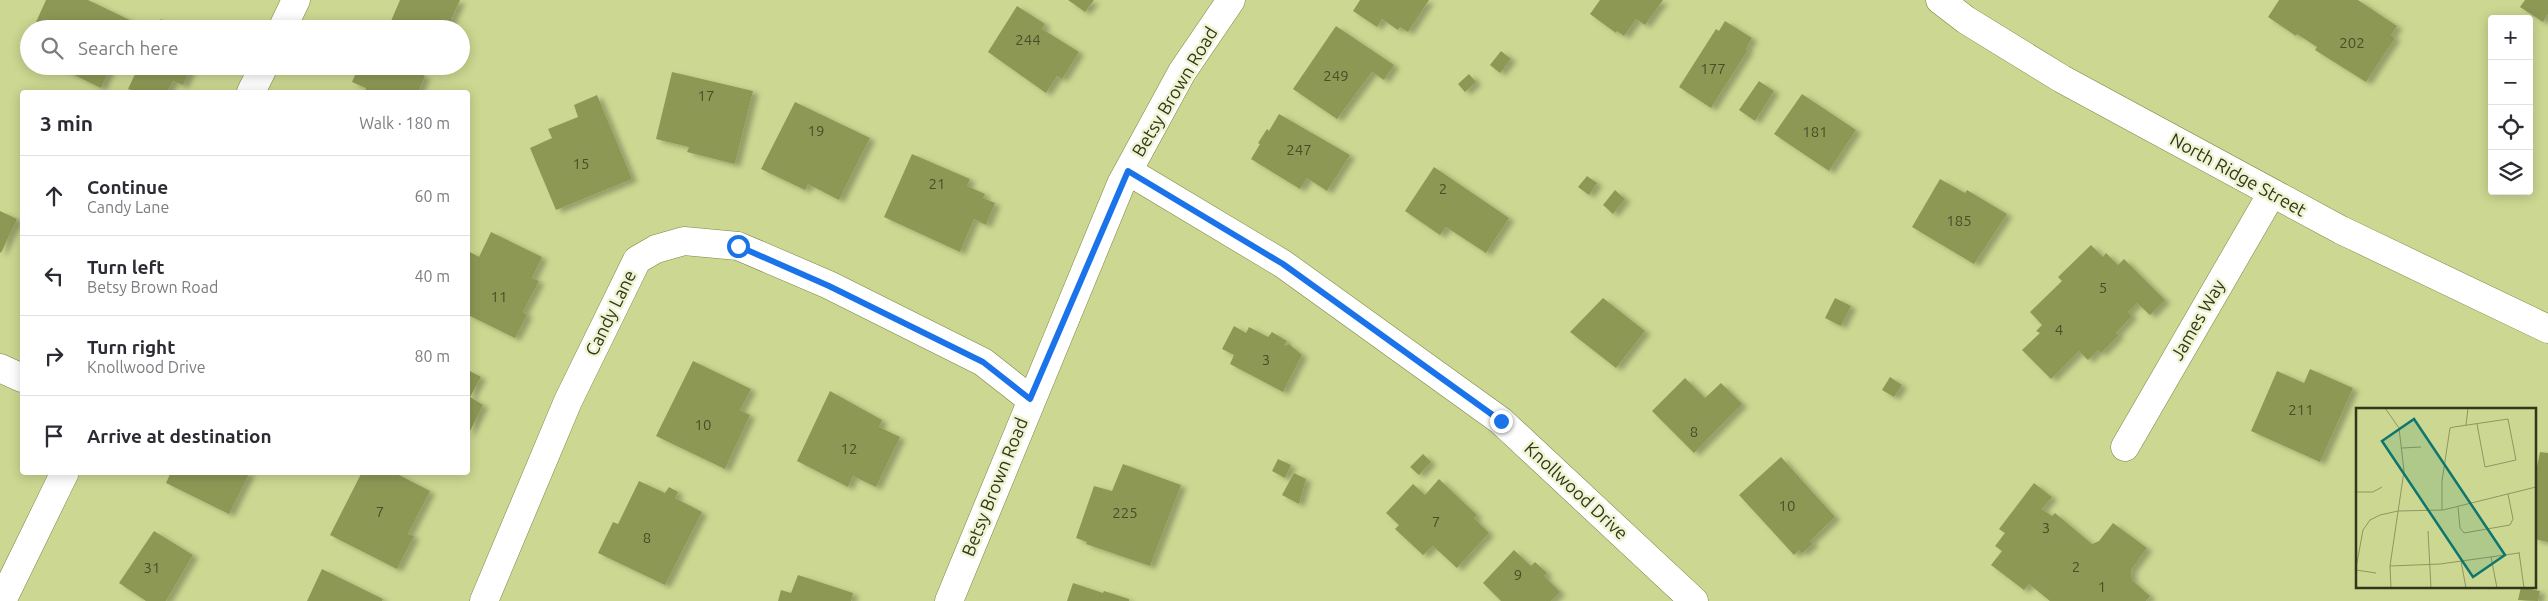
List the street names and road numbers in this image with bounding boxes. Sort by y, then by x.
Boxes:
street label: Betsy Brown Road [1128,23,1221,160]
street label: North Ridge Street [2167,128,2310,220]
street label: Candy Lane [581,267,639,359]
street label: James Way [2166,275,2228,363]
street label: Betsy Brown Road [957,414,1031,559]
street label: Knollwood Drive [1521,437,1632,543]

